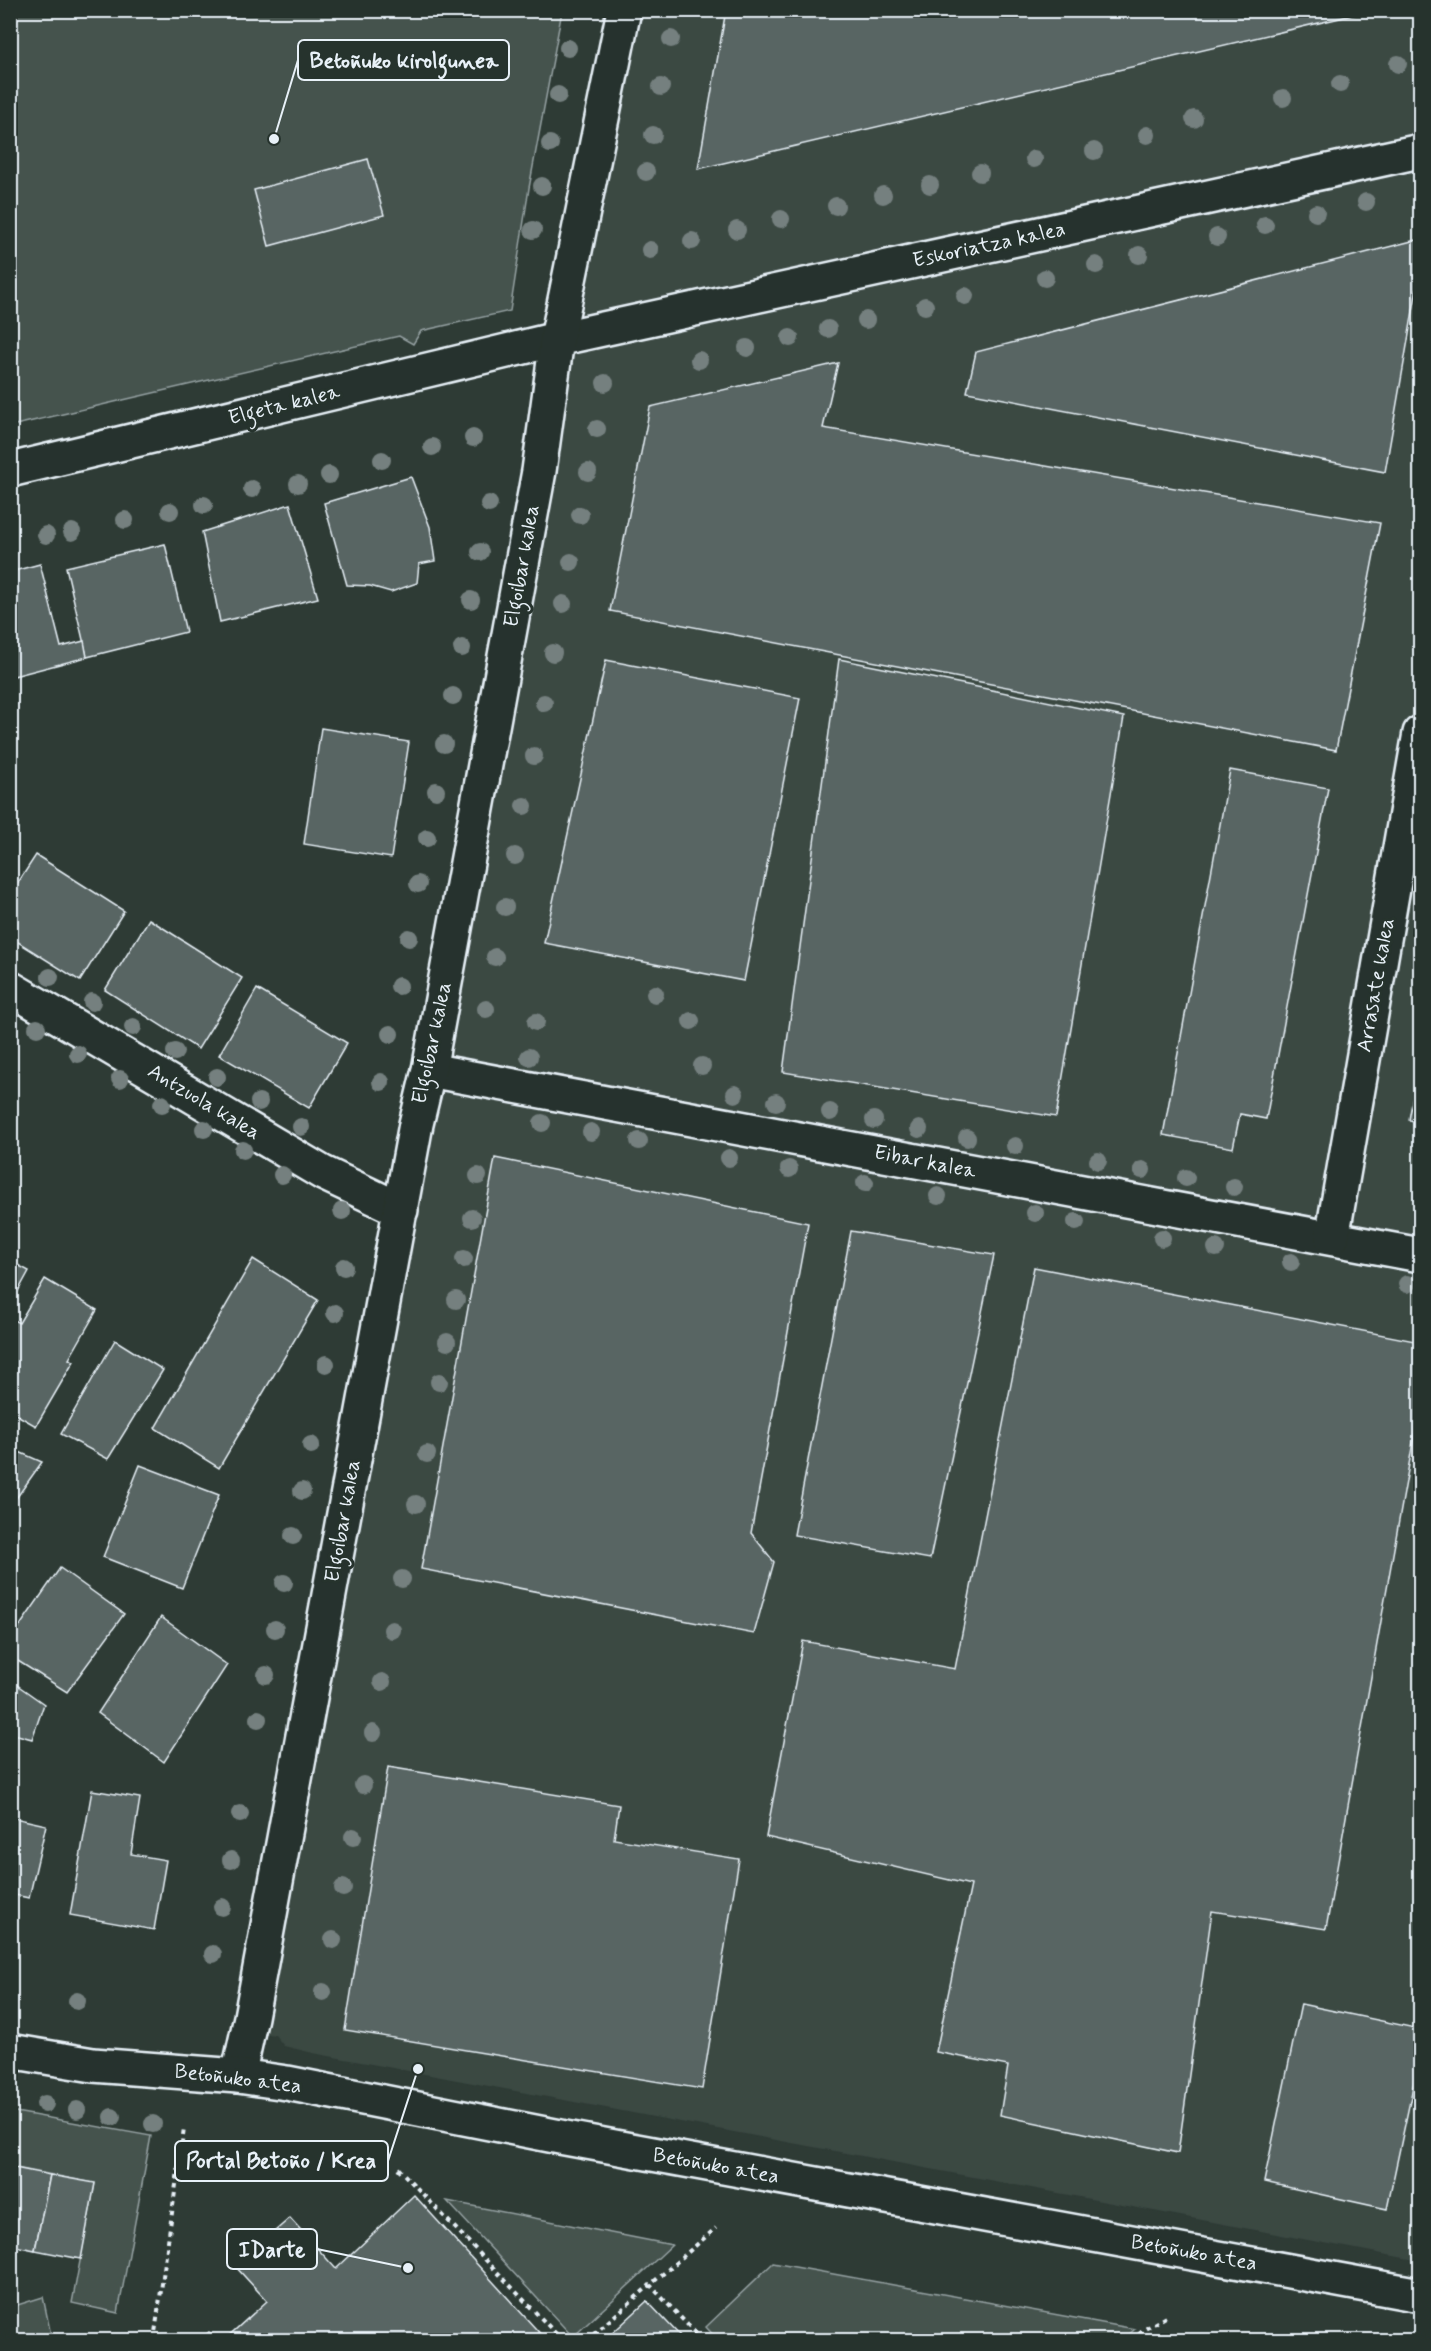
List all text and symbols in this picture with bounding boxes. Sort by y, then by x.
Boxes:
callout: Betoñuko kirolgunea [298,40,509,80]
text: Betoñuko kirolgunea [310,48,499,80]
street label: Eskoriatza kalea [910,215,1068,275]
street label: Elgeta kalea [225,378,344,434]
street label: Elgoibar kalea [497,502,549,630]
street label: Arrasate kalea [1350,916,1402,1054]
street label: Elgoibar kalea [405,979,461,1107]
street label: Antzuola kalea [142,1057,266,1147]
street label: Eibar kalea [871,1138,979,1186]
street label: Elgoibar kalea [318,1457,370,1585]
street label: Betoñuko atea [173,2057,303,2101]
callout: Portal Betoño / Krea [175,2141,388,2181]
street label: Betoñuko atea [651,2141,781,2191]
text: Portal Betoño / Krea [186,2148,376,2176]
street label: Betoñuko atea [1129,2228,1259,2278]
callout: IDarte [227,2229,317,2269]
text: IDarte [239,2237,306,2265]

